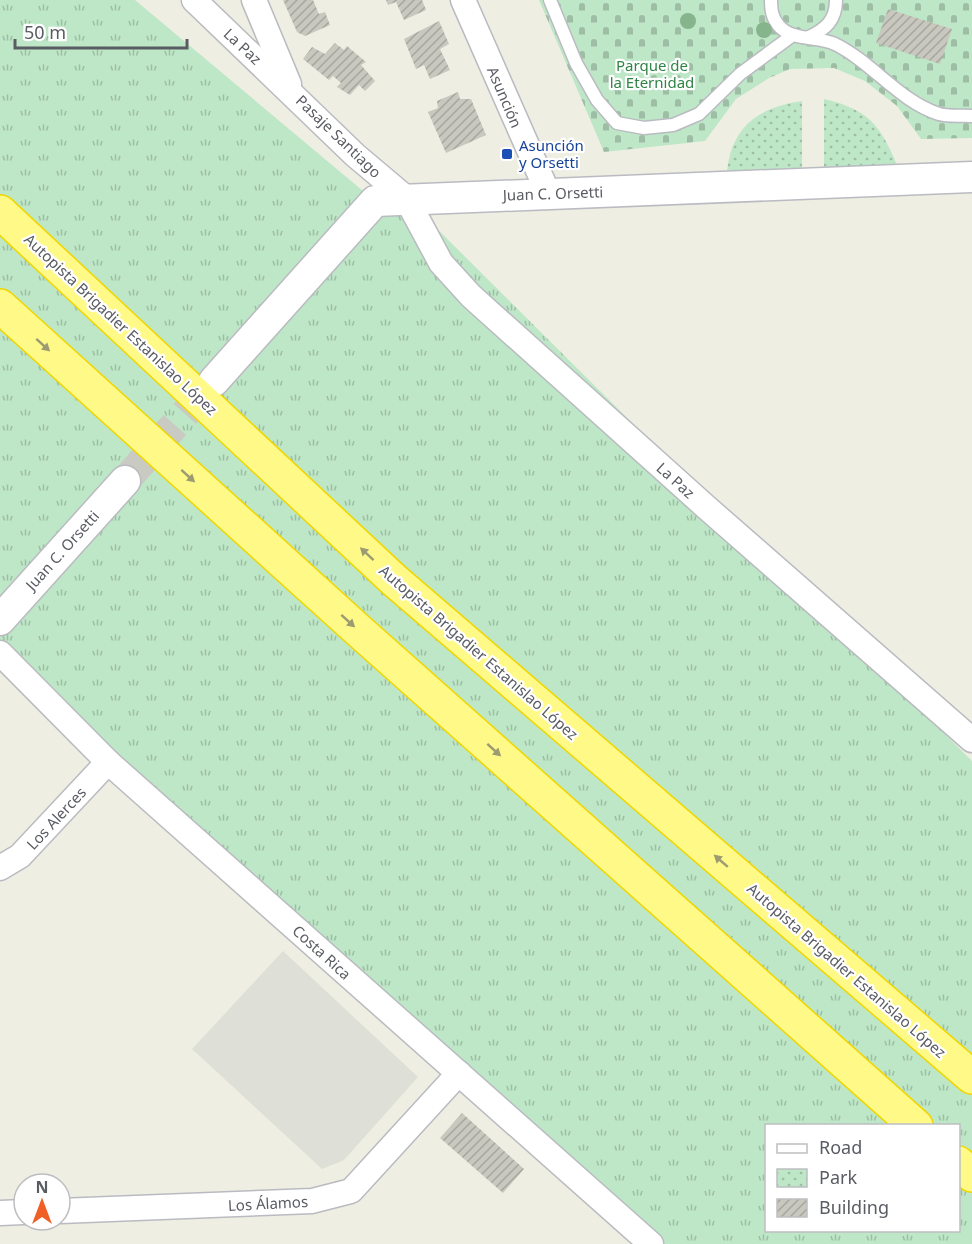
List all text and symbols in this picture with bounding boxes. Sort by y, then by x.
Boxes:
scale bar [15,12,188,50]
text: 50 m [24,20,66,44]
street label: La Paz [220,23,266,69]
park label: Parque de la Eternidad [610,55,694,92]
street label: Asunción [483,63,527,131]
street label: Pasaje Santiago [292,90,386,182]
place label: Asunción y Orsetti [519,135,584,172]
marker: Asunción y Orsetti [500,147,514,161]
street label: Juan C. Orsetti [500,181,604,205]
street label: Autopista Brigadier Estanislao López [20,229,222,419]
one-way arrow [36,338,51,352]
street label: La Paz [653,458,699,502]
one-way arrow [180,469,195,482]
street label: Juan C. Orsetti [20,506,103,596]
one-way arrow [360,548,374,562]
street label: Autopista Brigadier Estanislao López [375,560,583,744]
one-way arrow [340,614,355,627]
one-way arrow [486,744,502,757]
street label: Los Alerces [22,782,90,854]
one-way arrow [714,855,729,868]
street label: Autopista Brigadier Estanislao López [743,878,951,1062]
street label: Costa Rica [288,920,356,984]
legend [765,1124,960,1232]
text: Road [819,1135,862,1159]
text: Park [819,1165,857,1189]
north arrow [12,1172,72,1232]
text: N [35,1176,49,1198]
street label: Los Álamos [227,1191,309,1215]
text: Building [819,1195,889,1219]

